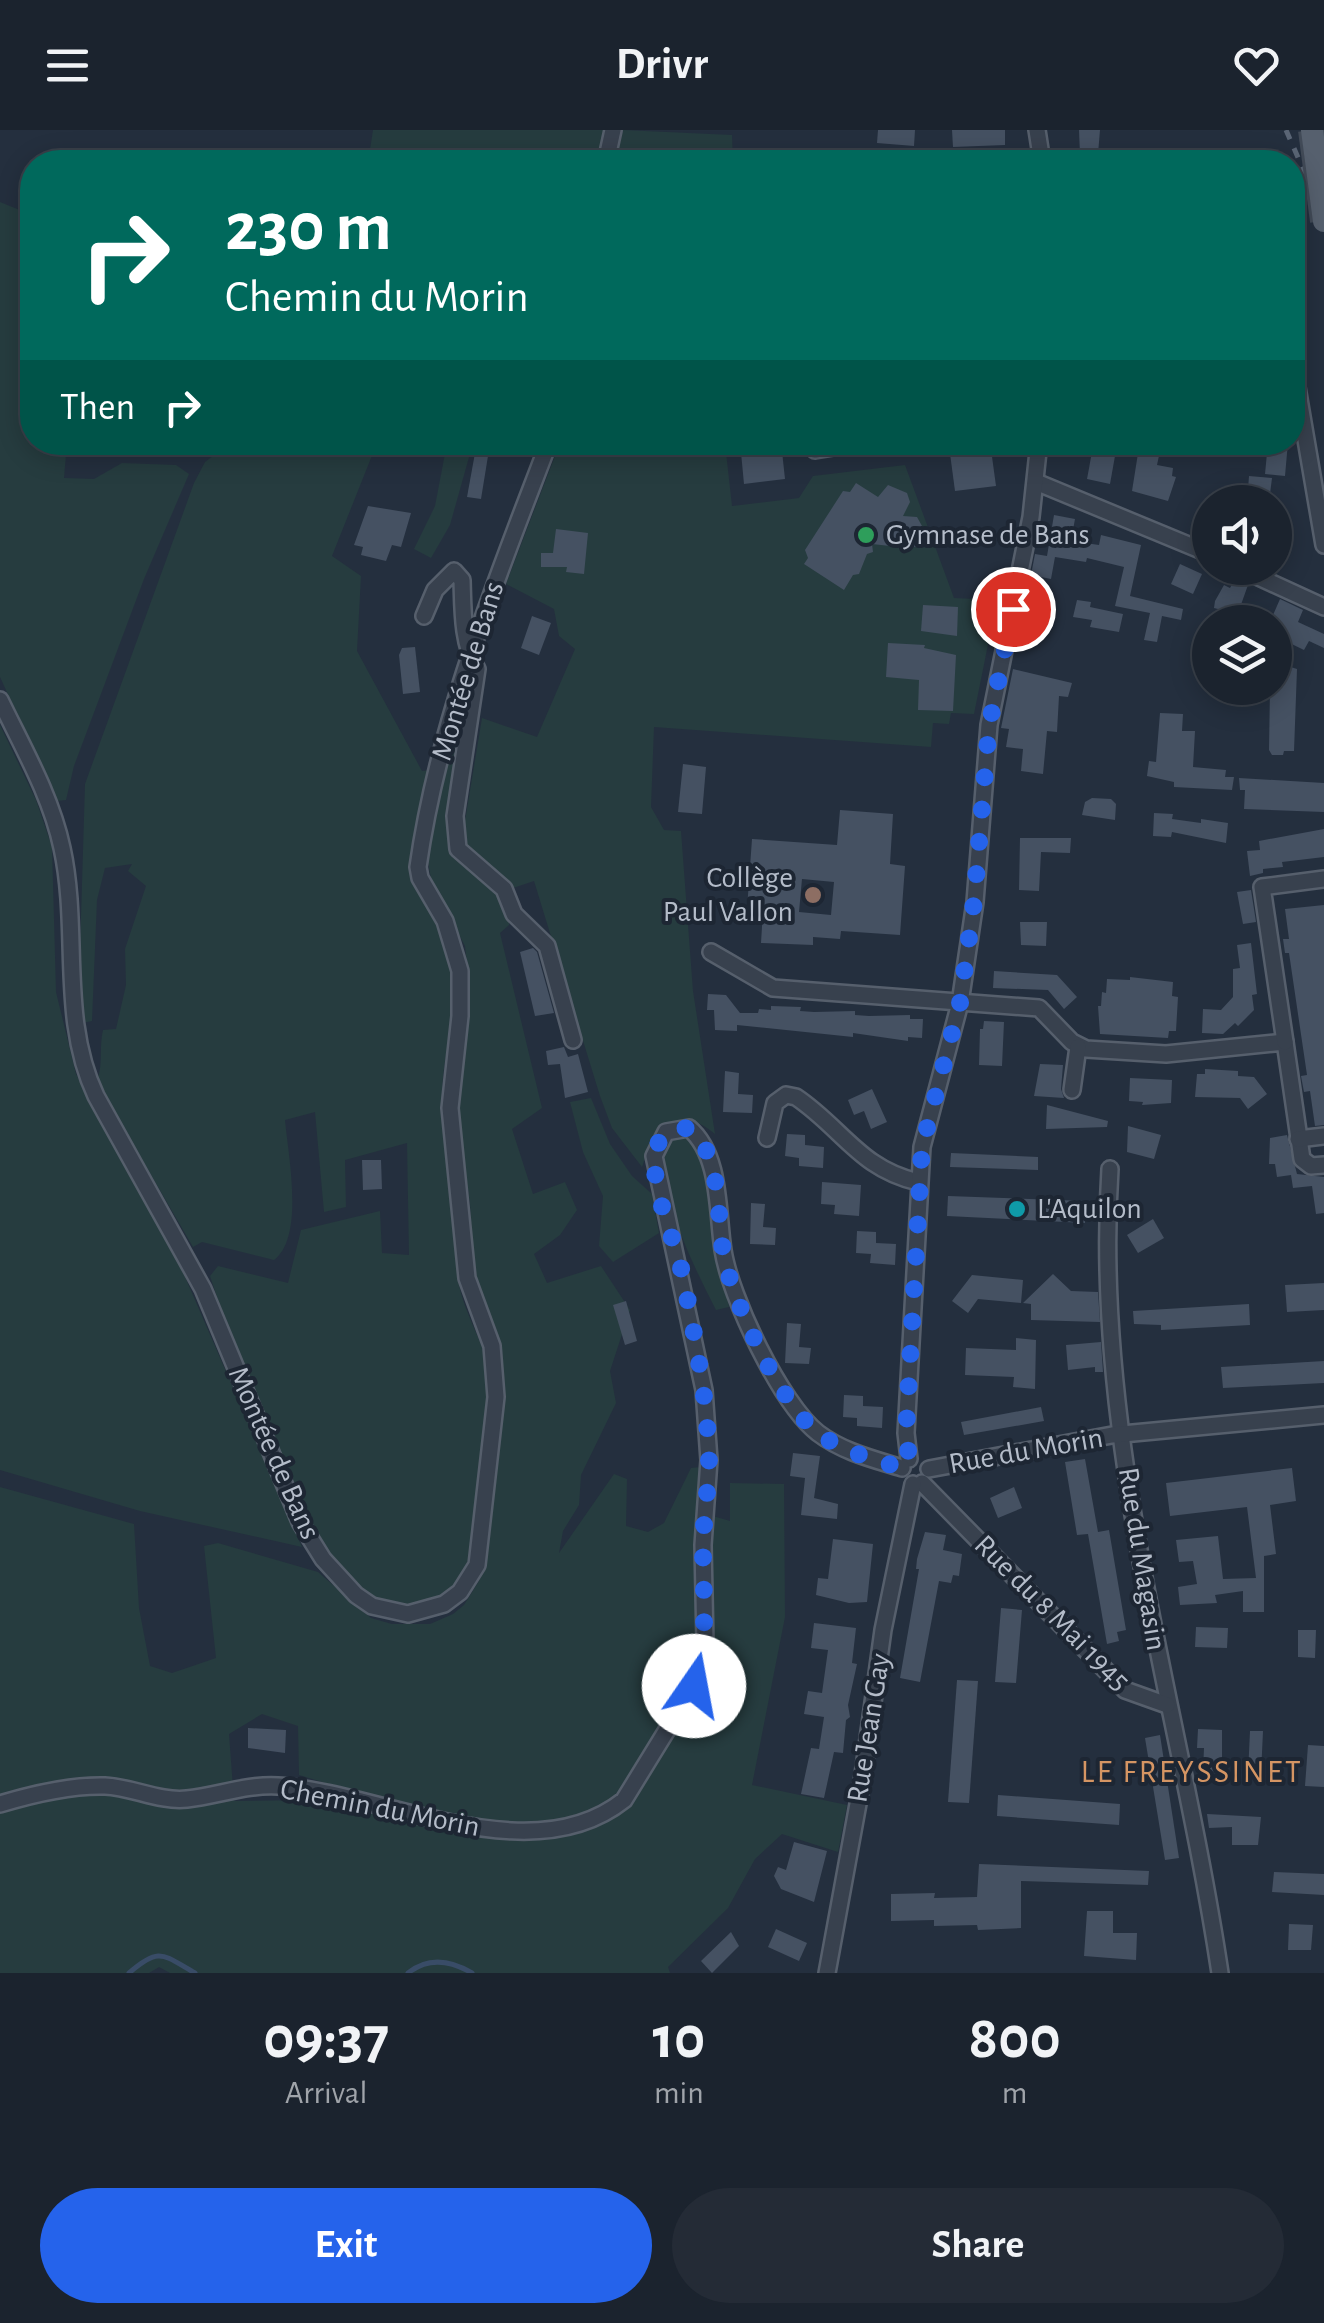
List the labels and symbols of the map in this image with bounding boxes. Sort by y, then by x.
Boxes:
place label: Gymnase de Bans [886,520,1090,550]
marker: Gymnase de Bans [855,524,877,546]
pin [971,567,1056,652]
street label: Montée de Bans [427,578,509,764]
place label: Collège Paul Vallon [663,863,793,927]
marker: Collège Paul Vallon [802,884,824,906]
place label: L'Aquilon [1037,1194,1142,1224]
marker: L'Aquilon [1006,1198,1028,1220]
street label: Montée de Bans [223,1362,325,1544]
street label: Rue du Morin [947,1423,1105,1479]
street label: Rue du Magasin [1113,1465,1171,1653]
street label: Rue du 8 Mai 1945 [969,1530,1135,1696]
position arrow [642,1634,746,1738]
street label: Rue Jean Gay [842,1651,896,1805]
district label: LE FREYSSINET [1081,1756,1303,1788]
street label: Chemin du Morin [278,1774,482,1842]

